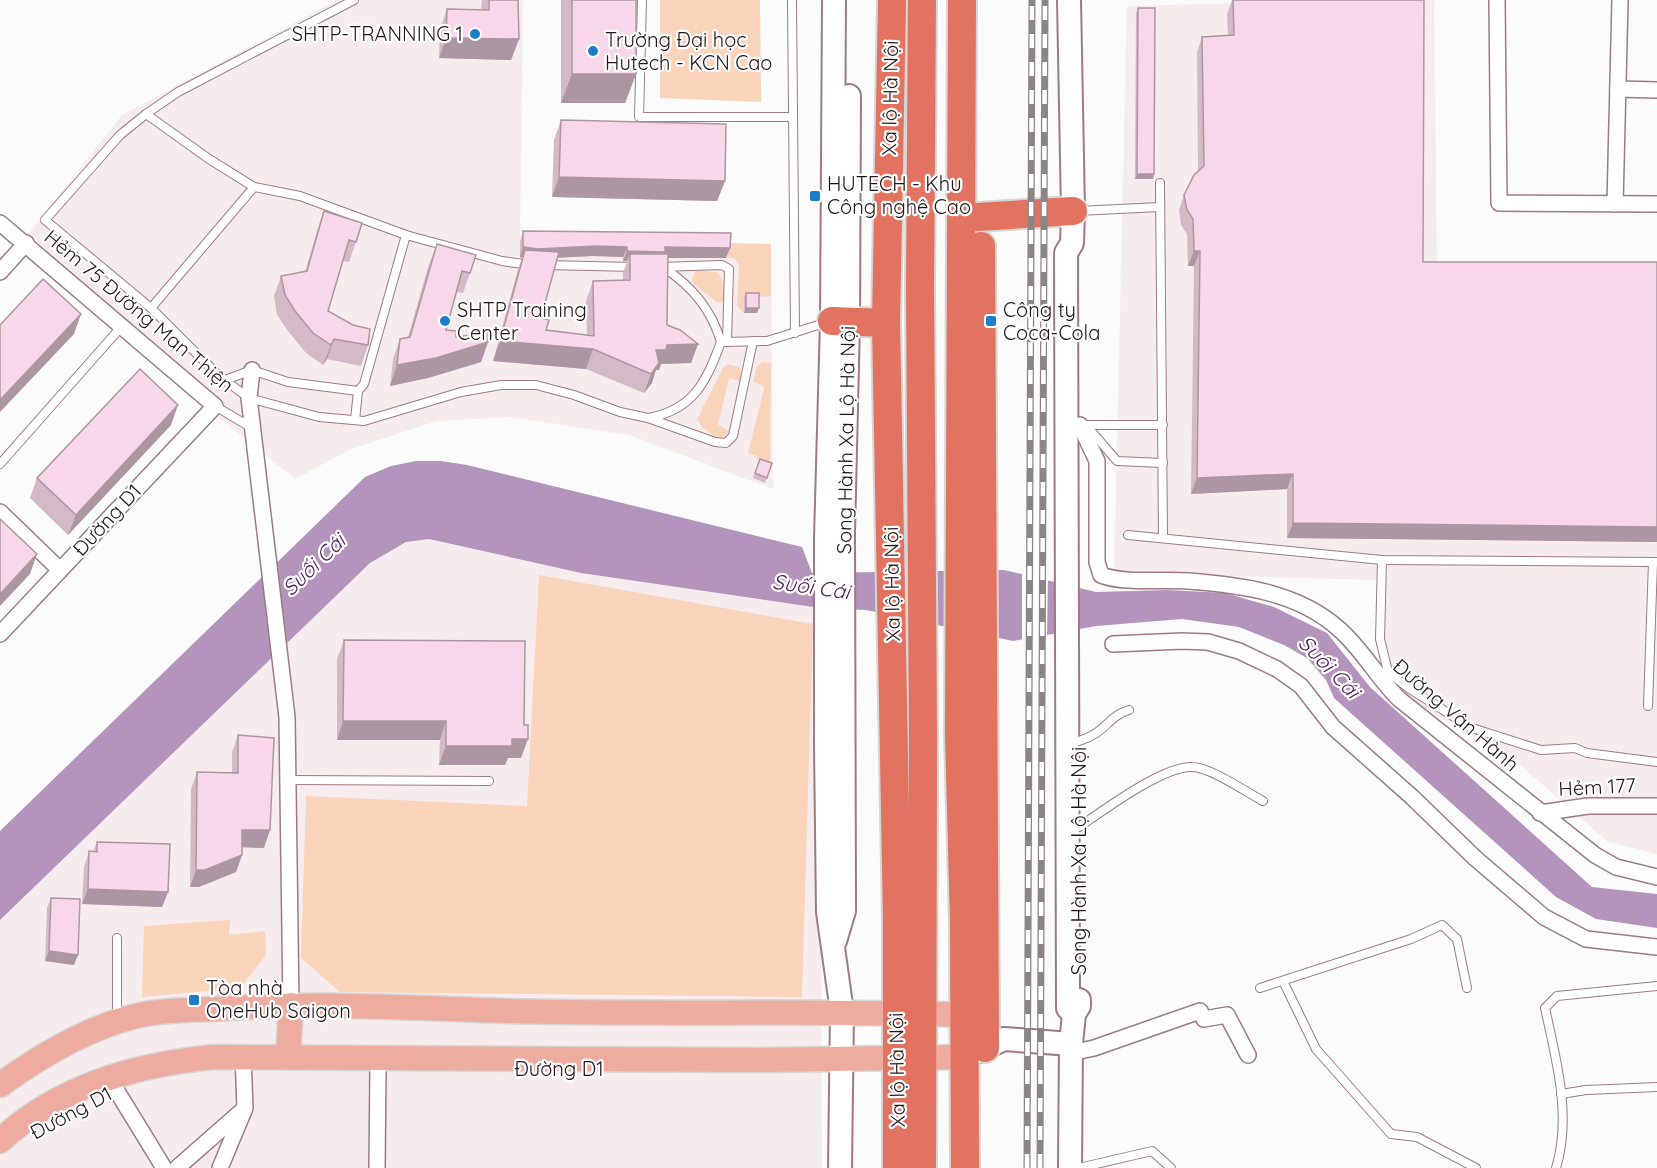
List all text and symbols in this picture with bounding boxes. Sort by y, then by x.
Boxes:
place label: SHTP-TRANNING 1 [292,21,463,46]
marker: SHTP-TRANNING 1 [468,27,482,41]
place label: Trường Đại học Hutech - KCN Cao [605,27,772,75]
street label: Xa lộ Hà Nội [876,40,903,156]
marker: Trường Đại học Hutech - KCN Cao [586,44,600,58]
place label: HUTECH - Khu Công nghệ Cao [827,171,971,219]
marker: HUTECH - Khu Công nghệ Cao [808,189,822,203]
street label: Hẻm 75 Đường Man Thiện [40,224,239,397]
place label: SHTP Training Center [457,297,587,345]
place label: Công ty Coca-Cola [1003,297,1100,345]
marker: SHTP Training Center [438,314,452,328]
marker: Công ty Coca-Cola [984,314,998,328]
street label: Song Hành Xa Lộ Hà Nội [831,326,860,554]
street label: Đường D1 [67,479,146,561]
water label: Suối Cái [276,526,352,601]
street label: Xa lộ Hà Nội [878,526,905,642]
water label: Suối Cái [771,568,854,605]
water label: Suối Cái [1293,629,1368,705]
street label: Đường Vận Hành [1388,653,1525,776]
street label: Song Hành Xa Lộ Hà Nội [1066,747,1091,975]
street label: Hẻm 177 [1558,772,1636,801]
place label: Tòa nhà OneHub Saigon [206,975,351,1023]
marker: Tòa nhà OneHub Saigon [187,993,201,1007]
street label: Xa lộ Hà Nội [883,1012,910,1128]
street label: Đường D1 [514,1056,604,1081]
street label: Đường D1 [26,1081,116,1145]

